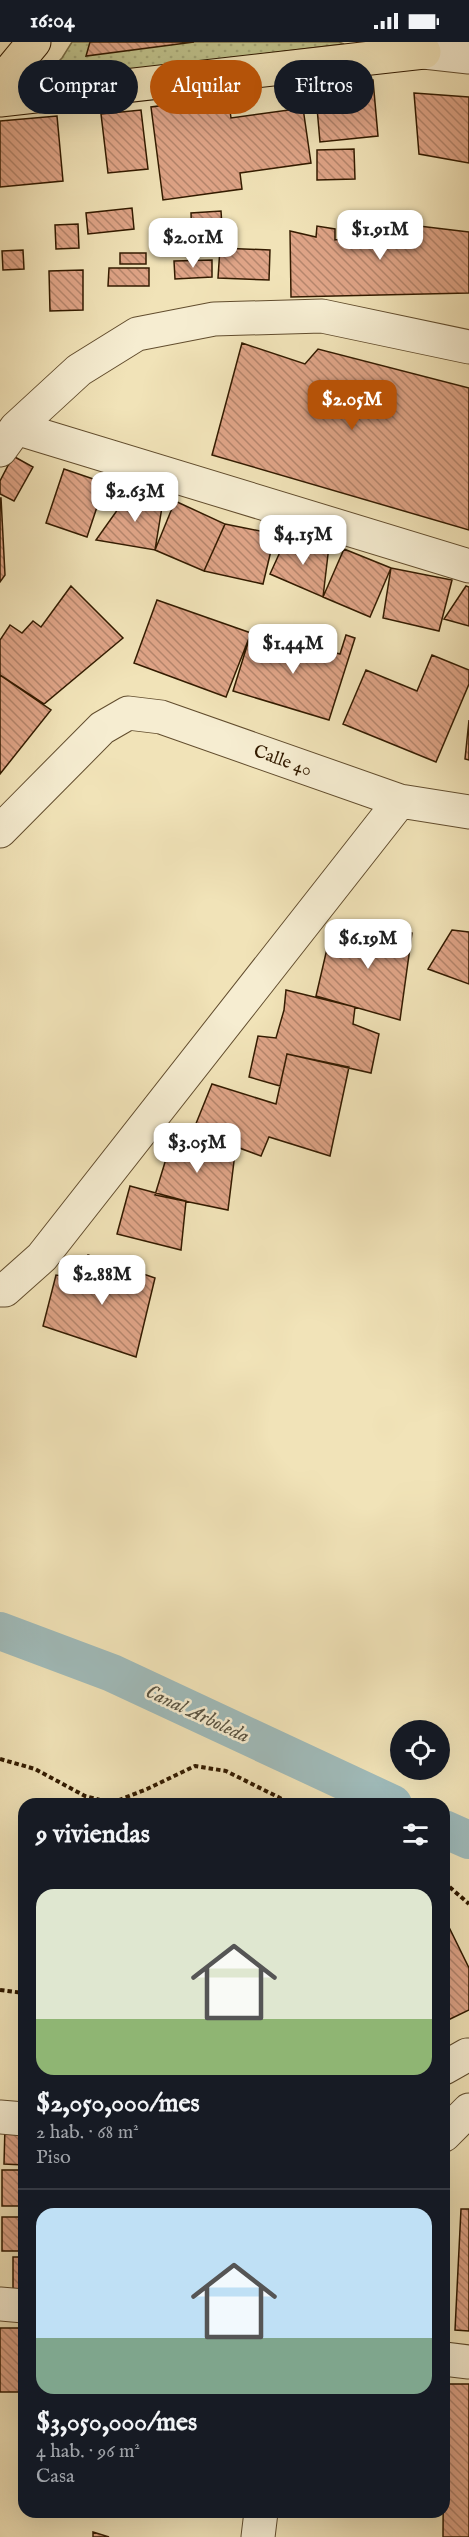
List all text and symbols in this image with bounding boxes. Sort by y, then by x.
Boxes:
text: 16:04 [30,7,75,35]
chip: Comprar [18,60,138,114]
chip: Alquilar [150,60,262,114]
chip: Filtros [274,60,374,114]
pin: $1.91M [331,210,429,261]
text: $1.91M [351,217,409,242]
pin: $2.01M [144,218,242,269]
text: $2.01M [163,225,223,250]
pin: $2.05M [303,380,401,431]
text: $2.05M [322,387,382,412]
pin: $2.63M [86,472,184,523]
text: $2.63M [105,479,165,504]
pin: $4.15M [254,515,352,566]
text: $4.15M [273,522,333,547]
pin: $1.44M [244,624,342,675]
text: $1.44M [262,631,324,656]
street label: Calle 40 [250,740,315,783]
pin: $6.19M [319,919,417,970]
text: $6.19M [339,926,397,951]
pin: $3.05M [148,1123,246,1174]
text: $3.05M [168,1130,226,1155]
pin: $2.88M [53,1255,151,1306]
text: $2.88M [72,1262,132,1287]
water label: Canal Arboleda [142,1679,253,1749]
map controls [390,1720,450,1780]
button: locate [390,1720,450,1780]
text: 9 viviendas [36,1818,150,1851]
icon: filters [399,1818,432,1851]
icon: home [180,1928,288,2036]
text: $2,050,000/mes [36,2087,200,2120]
text: 2 hab. · 68 m² [36,2120,139,2145]
text: Piso [36,2145,71,2170]
icon: home [180,2247,288,2355]
text: $3,050,000/mes [36,2406,197,2439]
text: 4 hab. · 96 m² [36,2439,140,2464]
text: Casa [36,2464,75,2489]

